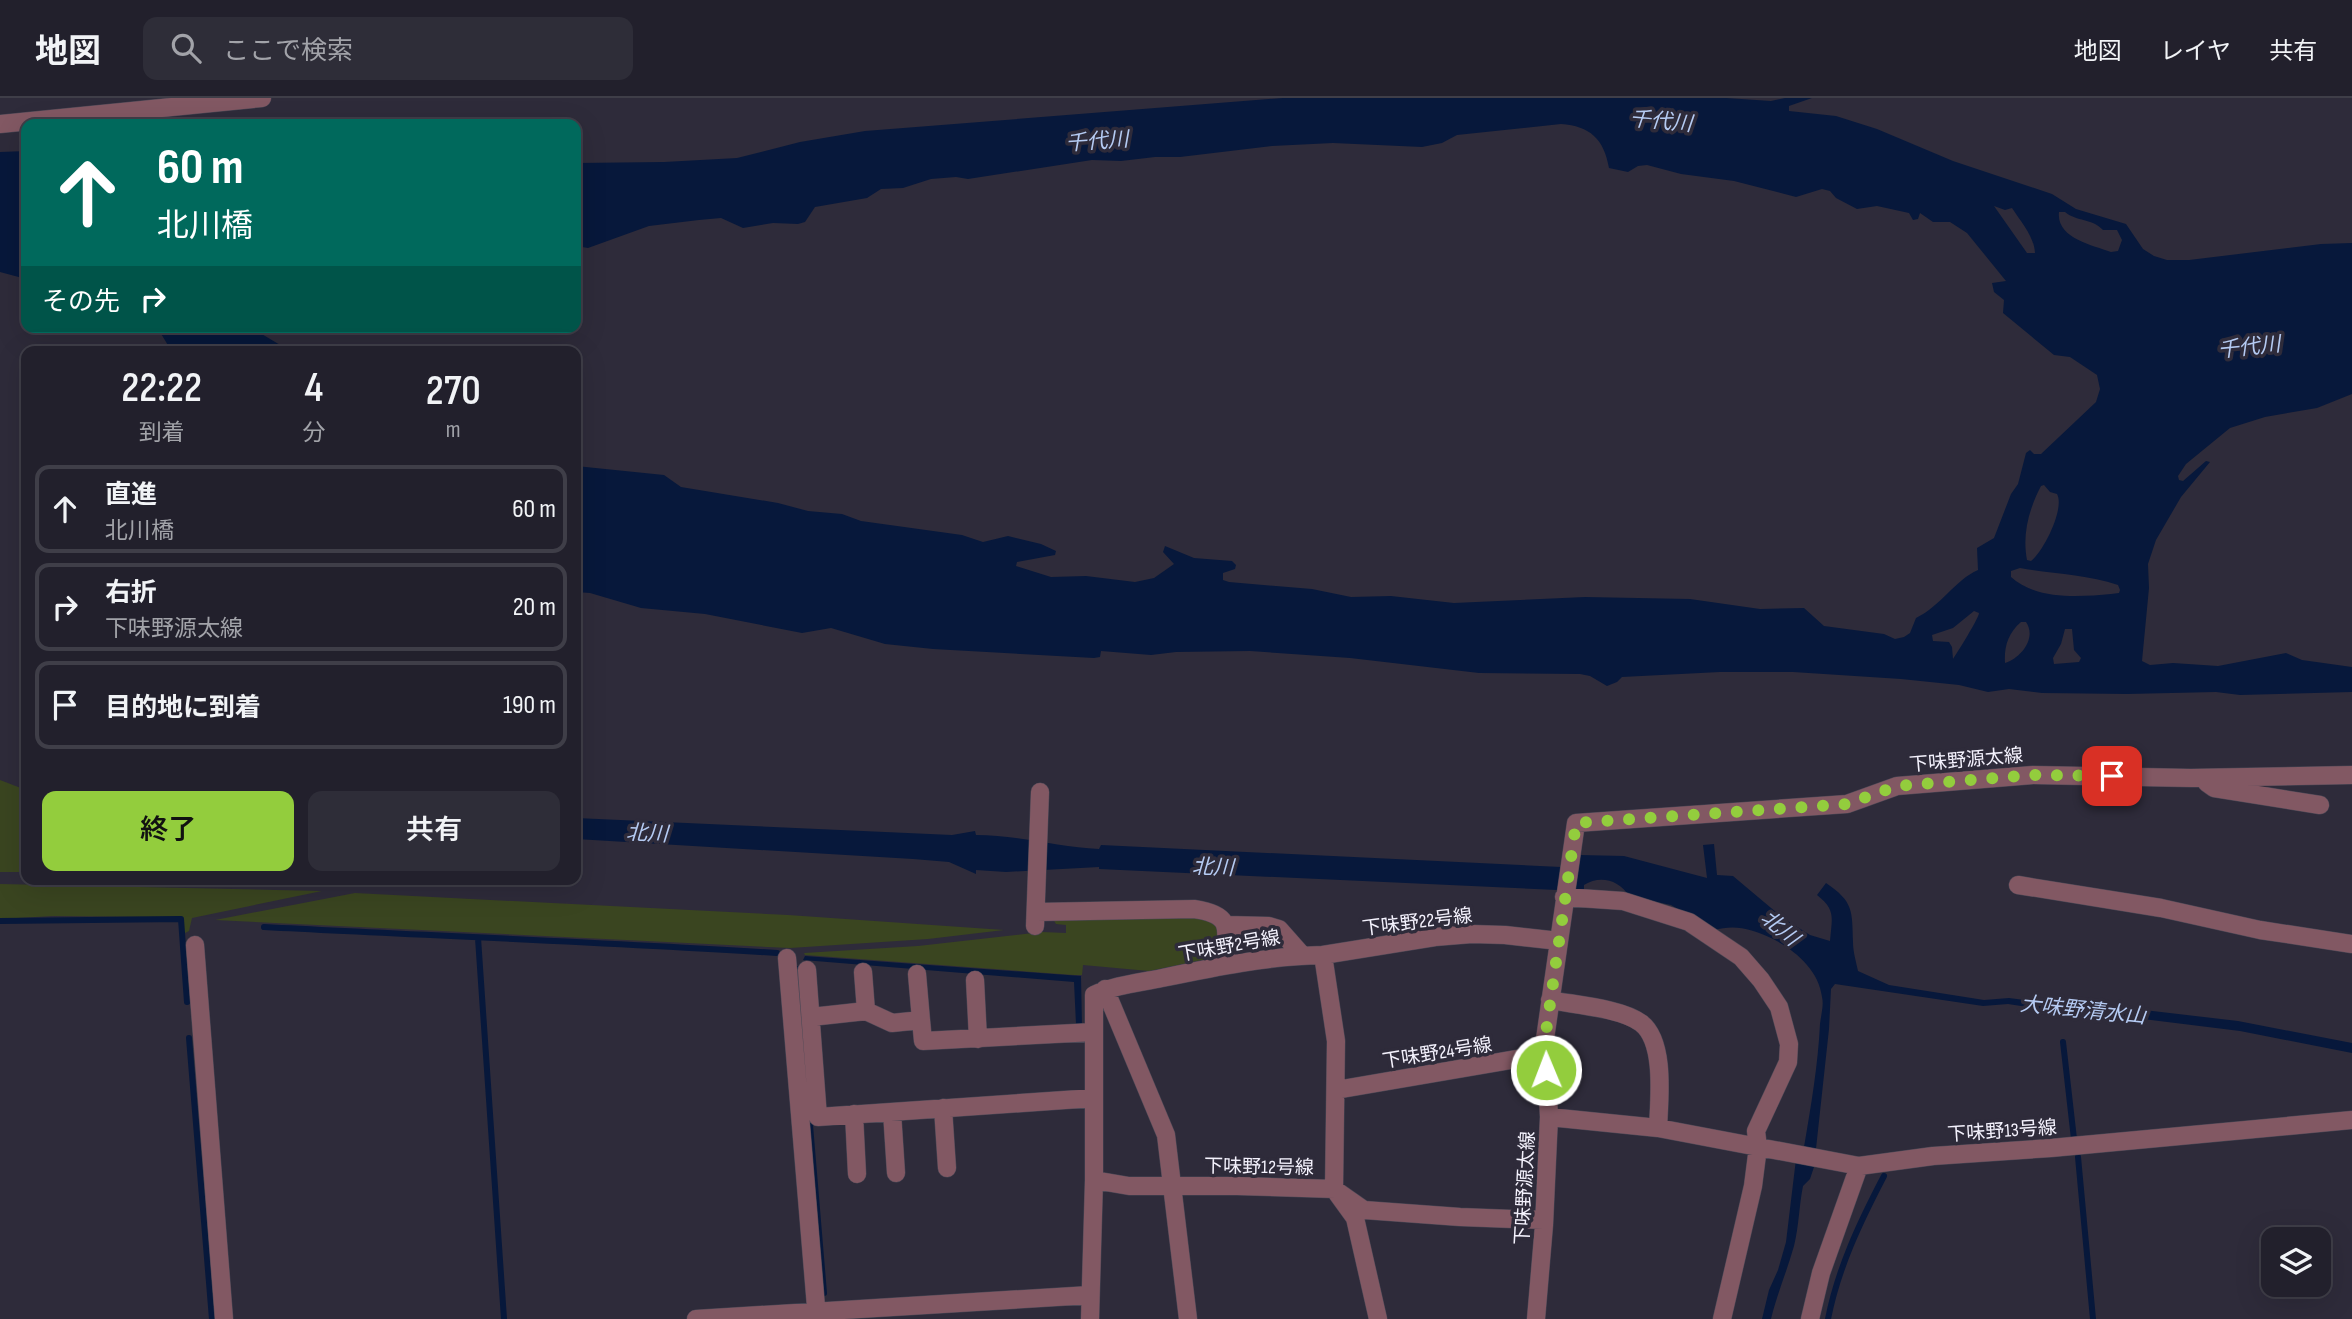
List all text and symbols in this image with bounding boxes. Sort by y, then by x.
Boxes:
search box [143,17,633,80]
icon: search [167,29,205,67]
text: 地図 [35,32,101,72]
text: ここで検索 [223,36,353,67]
text: 地図 [2074,37,2122,66]
text: レイヤ [2160,37,2231,66]
text: 共有 [2269,37,2317,66]
water label: 千代川 [1628,106,1695,137]
water label: 千代川 [1065,127,1131,156]
text: 60 m [157,139,244,198]
icon: ahead [42,147,133,238]
text: 北川橋 [157,207,253,246]
icon: right [134,280,172,318]
text: その先 [42,287,120,318]
water label: 千代川 [2216,332,2284,363]
text: 22:22 [121,363,202,414]
text: 4 [304,363,323,414]
text: 270 [426,366,481,417]
text: m [446,416,461,444]
text: 到着 [139,419,185,447]
text: 分 [302,419,325,447]
text: 直進 [105,480,157,511]
icon: ahead [46,490,84,528]
text: 60 m [512,494,556,525]
text: 北川橋 [105,517,174,545]
text: 右折 [105,578,157,609]
icon: right [46,588,84,626]
text: 20 m [513,592,556,623]
text: 下味野源太線 [105,615,243,643]
icon: arrive [46,686,84,724]
text: 190 m [503,690,556,721]
text: 目的地に到着 [105,693,261,724]
street label: 下味野源太線 [1908,744,2024,777]
pin [2082,746,2142,806]
icon: arrive [2093,757,2131,795]
button: 終了 [42,791,294,871]
button: 共有 [308,791,560,871]
water label: 北川 [625,820,671,847]
water label: 北川 [1192,854,1236,881]
street label: 下味野22号線 [1361,904,1474,941]
water label: 北川 [1756,905,1805,953]
street label: 下味野2号線 [1177,926,1282,967]
water label: 大味野清水山 [2019,991,2149,1030]
street label: 下味野24号線 [1381,1033,1494,1073]
position arrow [1509,1033,1583,1107]
street label: 下味野13号線 [1947,1116,2058,1147]
street label: 下味野源太線 [1511,1131,1540,1246]
street label: 下味野12号線 [1204,1155,1314,1180]
map controls [2261,1227,2331,1297]
button: layers [2261,1227,2331,1297]

